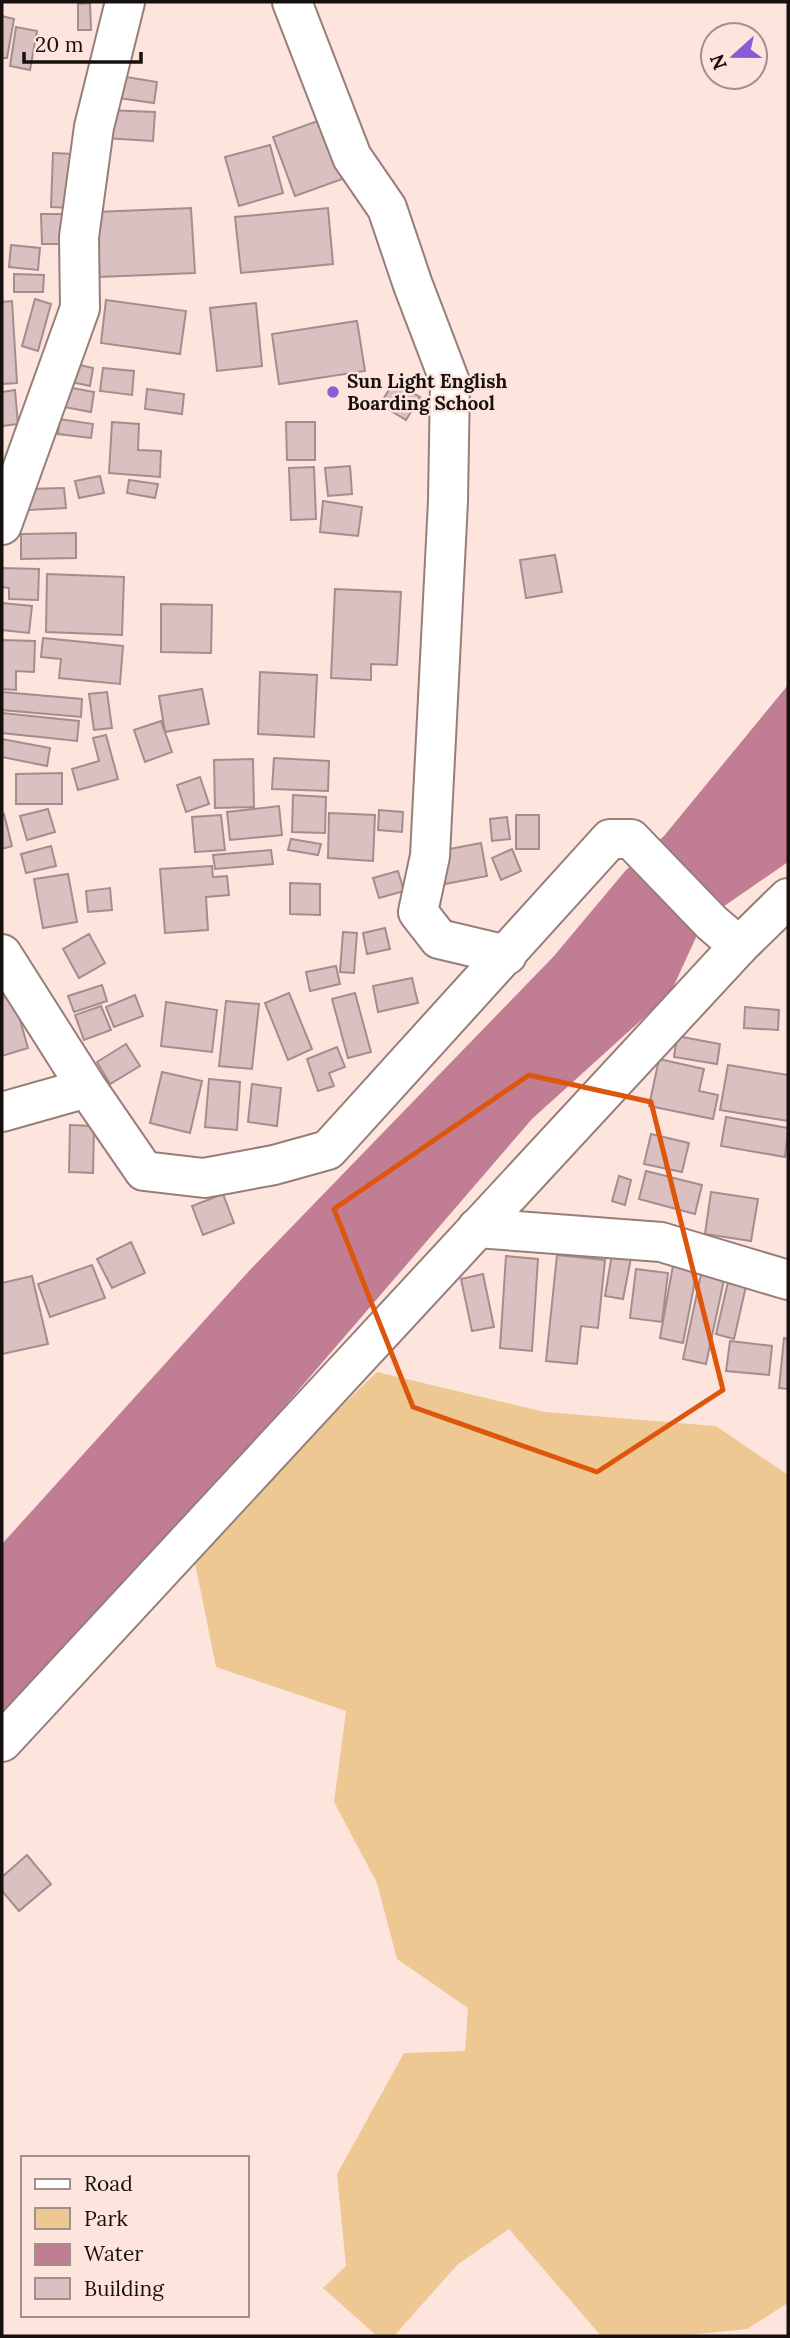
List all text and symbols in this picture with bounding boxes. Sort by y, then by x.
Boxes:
scale bar [24,21,142,65]
north arrow [699,21,769,91]
text: 20 m [35,31,84,58]
text: N [704,51,732,73]
place label: Sun Light English Boarding School [347,369,507,415]
marker: Sun Light English Boarding School [325,384,341,400]
legend [21,2156,248,2317]
text: Road [84,2170,133,2197]
text: Park [84,2205,128,2232]
text: Water [84,2240,143,2267]
text: Building [84,2275,164,2302]

